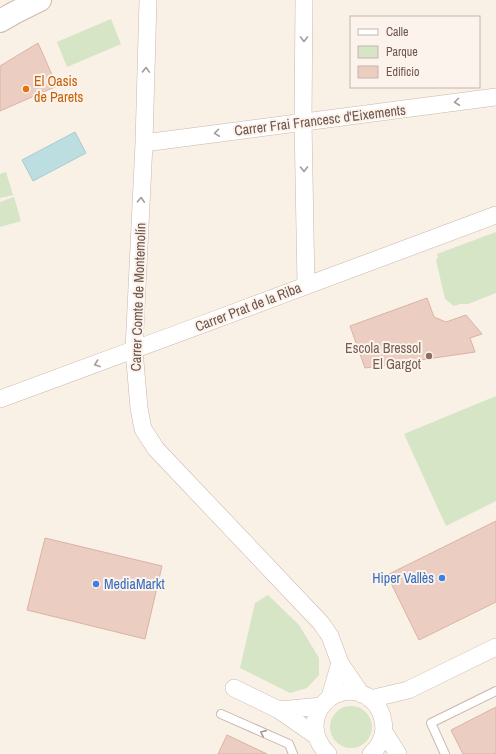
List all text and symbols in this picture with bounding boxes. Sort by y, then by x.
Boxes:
legend [350,16,480,88]
text: Calle [386,24,408,40]
one-way arrow [300,36,308,42]
text: Parque [386,44,418,60]
text: Edificio [386,64,419,80]
one-way arrow [142,67,151,73]
place label: El Oasis de Parets [34,72,83,106]
marker: El Oasis de Parets [21,84,31,94]
one-way arrow [454,97,460,106]
street label: Carrer Frai Francesc d'Eixements [233,101,407,139]
one-way arrow [214,128,220,137]
one-way arrow [300,166,308,172]
one-way arrow [137,197,146,203]
street label: Carrer Comte de Montemolín [126,222,150,372]
street label: Carrer Prat de la Riba [192,278,304,336]
place label: Escola Bressol El Gargot [345,339,421,373]
marker: Escola Bressol El Gargot [424,351,434,361]
one-way arrow [94,359,101,367]
place label: Hiper Vallès [372,569,434,587]
marker: Hiper Vallès [437,573,447,583]
place label: MediaMarkt [104,575,165,593]
marker: MediaMarkt [91,579,101,589]
one-way arrow [259,729,266,737]

